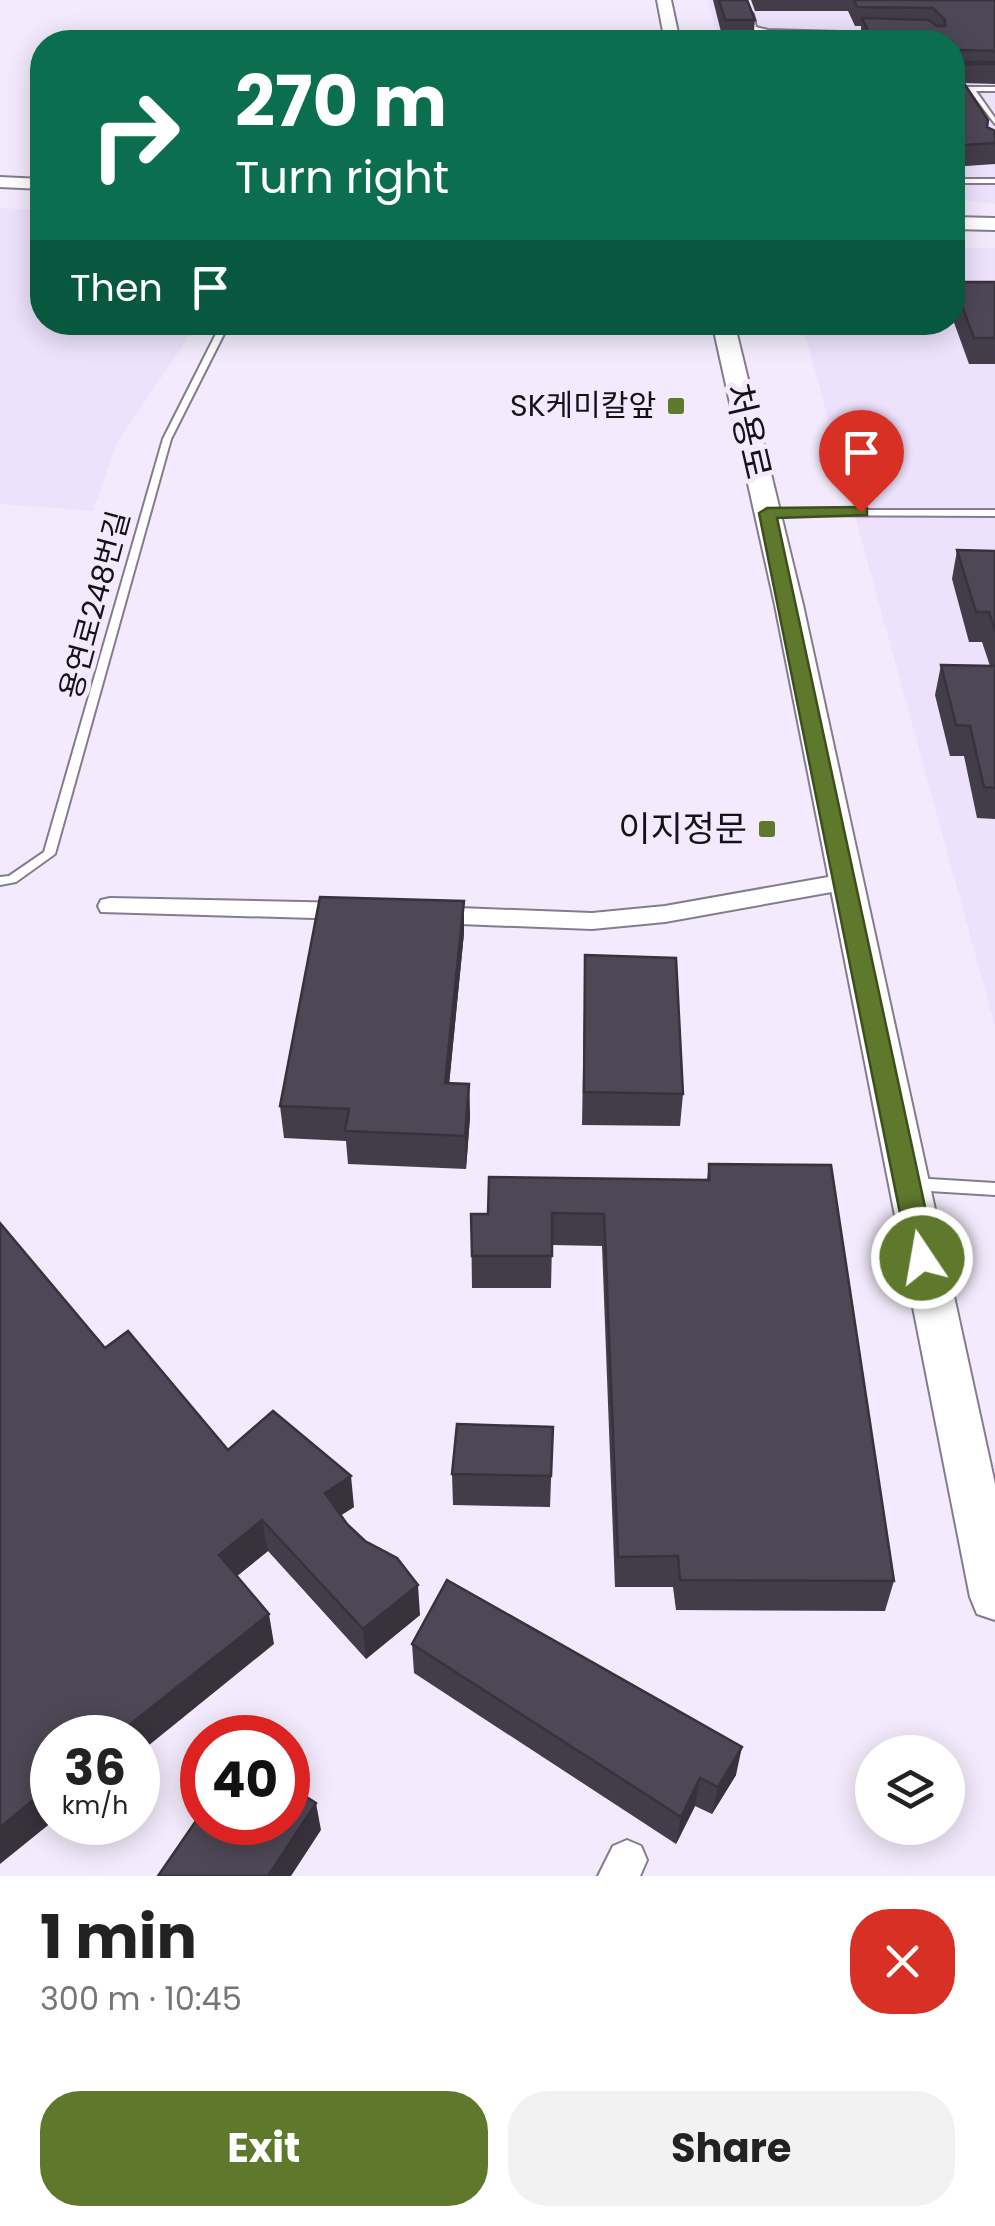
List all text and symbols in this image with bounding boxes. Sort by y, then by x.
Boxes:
text: 270 m [235,52,447,151]
icon: right [70,70,200,200]
text: Turn right [235,146,449,209]
icon: arrive [183,260,238,315]
text: Then [70,261,163,314]
street label: 처용로 [714,378,783,483]
place label: SK케미칼앞 [510,384,656,427]
marker: SK케미칼앞 [665,395,687,417]
pin [819,410,904,513]
icon: arrive [834,425,889,480]
street label: 용연로248번길 [49,506,140,704]
place label: 이지정문 [618,804,747,853]
marker: 이지정문 [756,818,778,840]
position arrow [870,1206,974,1310]
speed limit sign: 40 [180,1715,310,1845]
text: 36 [64,1732,126,1803]
map controls [855,1735,965,1845]
button: layers [855,1735,965,1845]
text: km/h [62,1788,128,1823]
text: 1 min [40,1895,197,1979]
button: close [850,1909,955,2014]
text: 300 m · 10:45 [40,1976,242,2021]
button: Exit [40,2091,488,2206]
button: Share [508,2091,955,2206]

